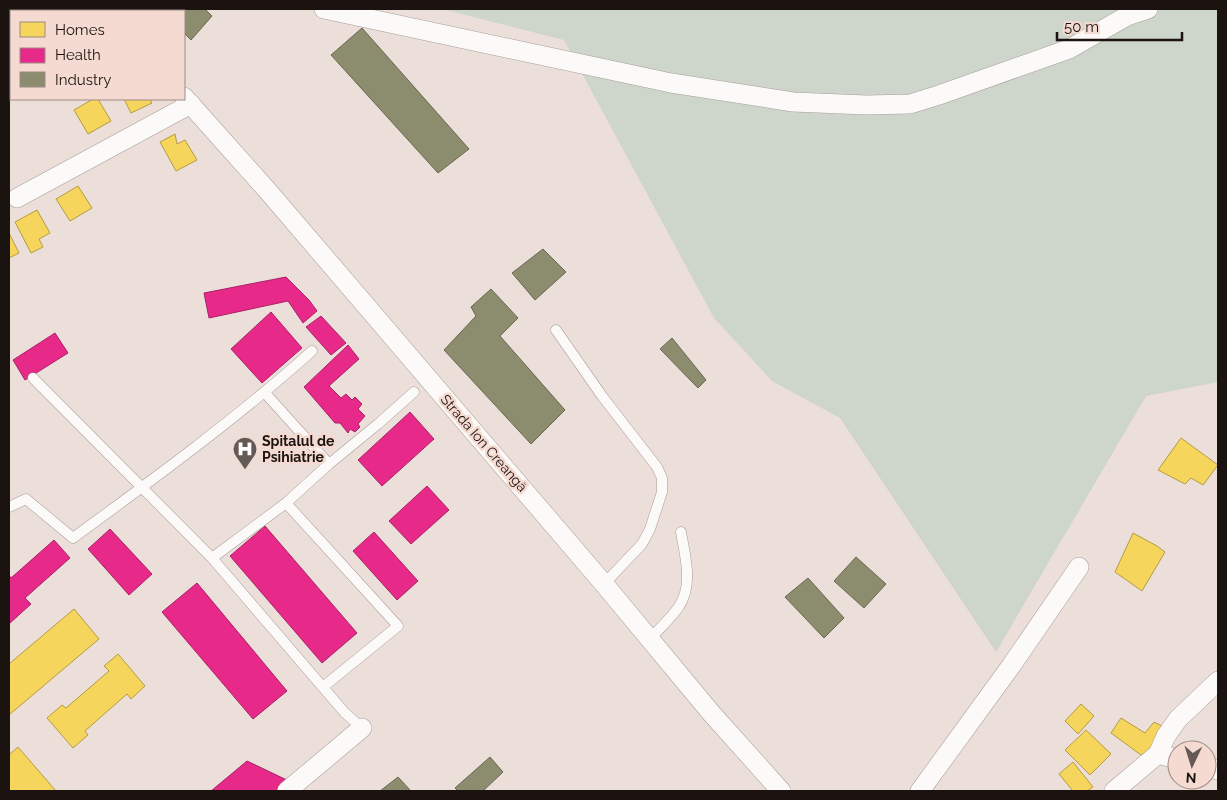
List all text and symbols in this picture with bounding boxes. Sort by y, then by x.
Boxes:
legend [10,10,185,100]
scale bar [1057,10,1182,42]
text: 50 m [1064,18,1099,36]
text: Homes [55,21,105,39]
text: Health [55,46,101,64]
text: Industry [55,71,111,89]
street label: Strada Ion Creangă [437,391,531,495]
place label: Spitalul de Psihiatrie [262,433,335,465]
hospital icon: Spitalul de Psihiatrie [232,436,258,470]
north arrow [1167,740,1217,790]
text: N [1185,770,1197,786]

